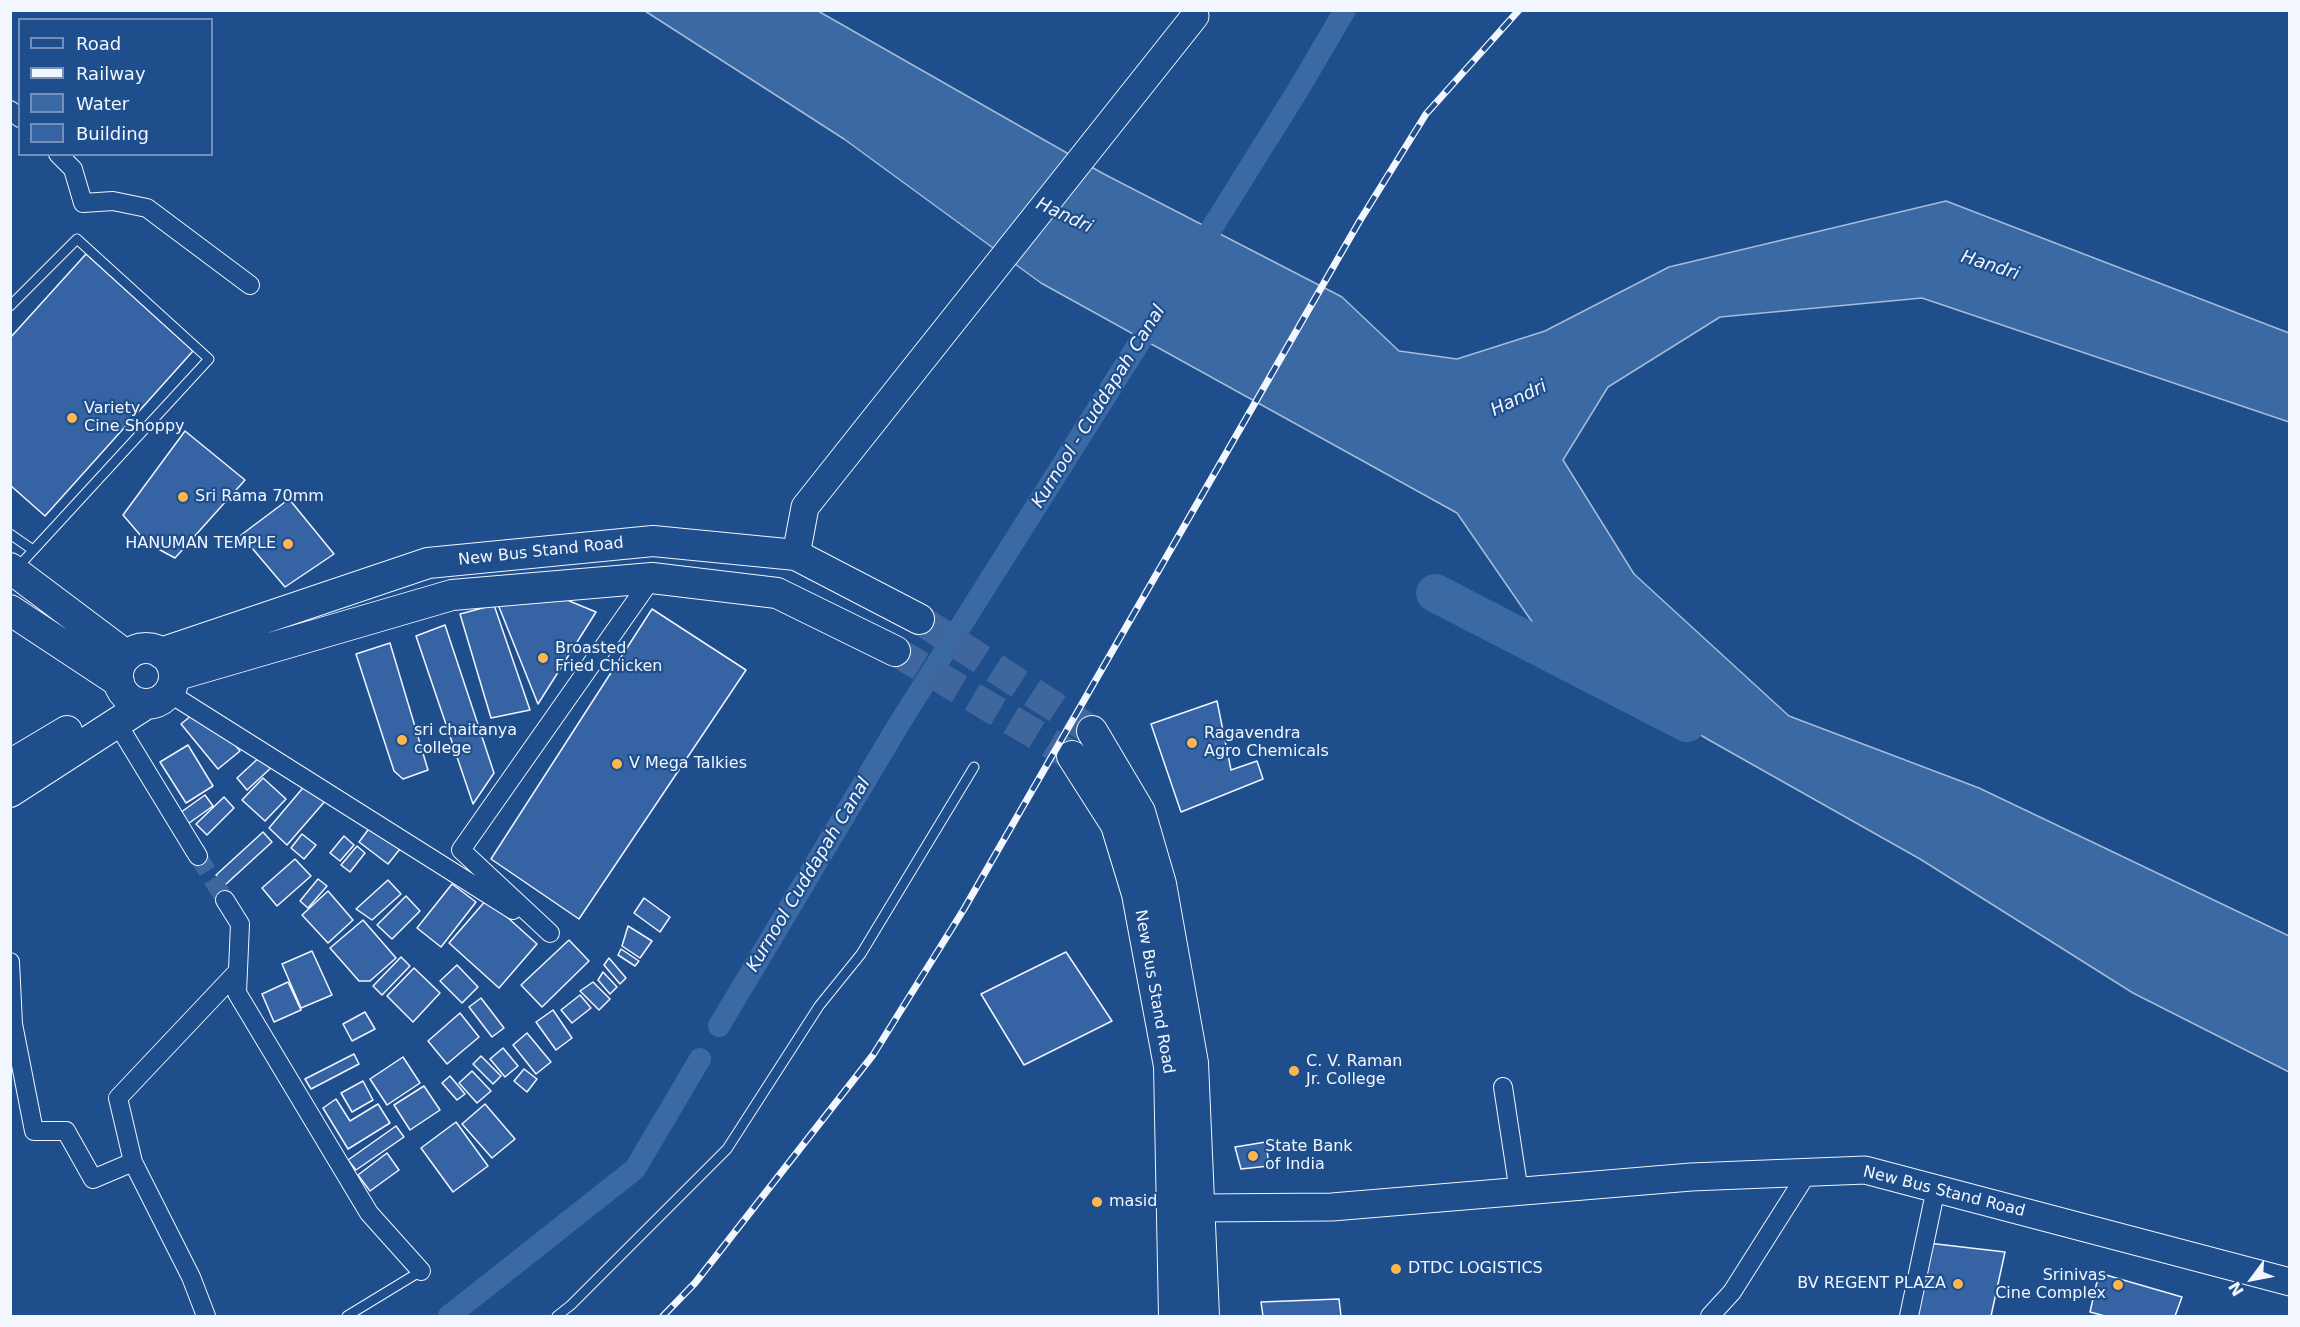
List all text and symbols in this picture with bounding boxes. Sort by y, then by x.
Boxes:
legend [18,18,213,156]
text: Road [76,33,121,54]
text: Railway [76,63,146,84]
text: Water [76,93,129,114]
text: Building [76,123,149,144]
water label: Handri [1032,194,1096,238]
water label: Handri [1958,246,2022,286]
water label: Kurnool - Cuddapah Canal [1028,302,1170,512]
water label: Handri [1487,376,1551,422]
place label: Variety Cine Shoppy [84,399,185,437]
marker: Variety Cine Shoppy [65,411,79,425]
place label: Sri Rama 70mm [195,487,324,507]
marker: Sri Rama 70mm [176,490,190,504]
place label: HANUMAN TEMPLE [125,534,276,554]
street label: New Bus Stand Road [457,534,625,570]
marker: HANUMAN TEMPLE [281,537,295,551]
place label: Broasted Fried Chicken [555,639,662,677]
marker: Broasted Fried Chicken [536,651,550,665]
place label: sri chaitanya college [414,721,517,759]
place label: Ragavendra Agro Chemicals [1204,724,1329,762]
marker: sri chaitanya college [395,733,409,747]
marker: Ragavendra Agro Chemicals [1185,736,1199,750]
place label: V Mega Talkies [629,754,747,774]
marker: V Mega Talkies [610,757,624,771]
water label: Kurnool Cuddapah Canal [742,774,876,976]
street label: New Bus Stand Road [1130,908,1178,1076]
place label: C. V. Raman Jr. College [1306,1052,1402,1090]
marker: C. V. Raman Jr. College [1287,1064,1301,1078]
place label: State Bank of India [1265,1137,1353,1175]
marker: State Bank of India [1246,1149,1260,1163]
street label: New Bus Stand Road [1861,1163,2027,1221]
place label: masid [1109,1192,1157,1212]
marker: masid [1090,1195,1104,1209]
north arrow [2222,1249,2282,1309]
place label: DTDC LOGISTICS [1408,1259,1543,1279]
marker: DTDC LOGISTICS [1389,1262,1403,1276]
place label: Srinivas Cine Complex [1995,1266,2106,1304]
place label: BV REGENT PLAZA [1797,1274,1946,1294]
marker: BV REGENT PLAZA [1951,1277,1965,1291]
marker: Srinivas Cine Complex [2111,1278,2125,1292]
text: N [2225,1278,2248,1300]

